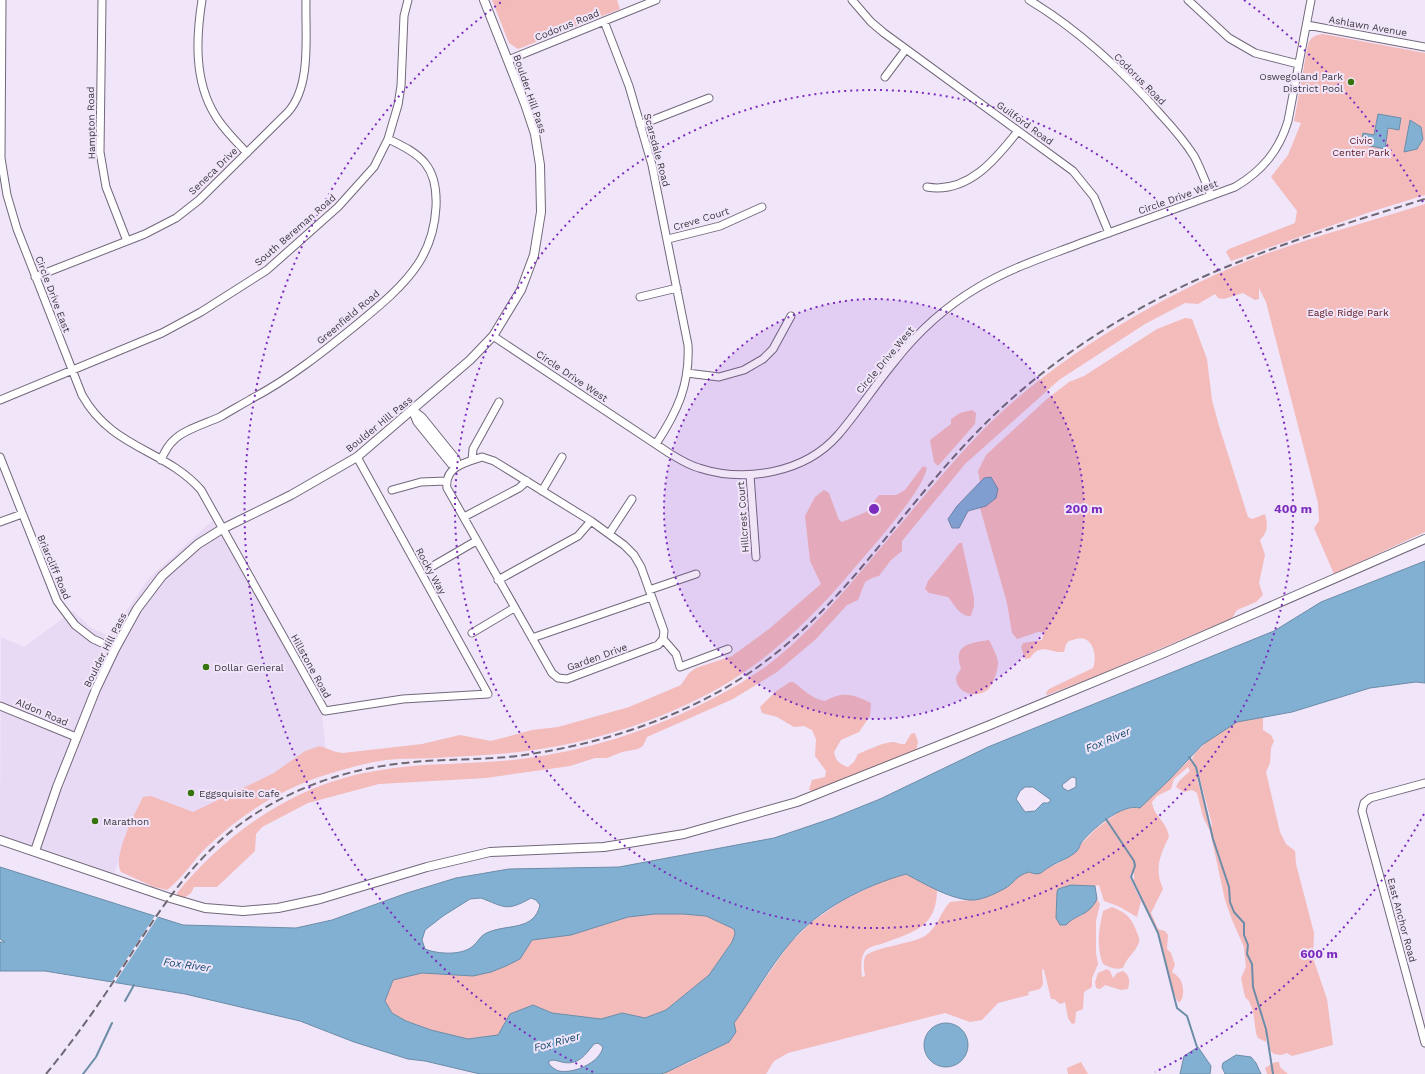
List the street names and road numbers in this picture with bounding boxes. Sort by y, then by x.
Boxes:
street label: Codorus Road [533,7,601,43]
street label: Ashlawn Avenue [1328,14,1408,38]
street label: Codorus Road [1112,51,1168,107]
street label: Boulder Hill Pass [511,53,549,135]
street label: Hampton Road [85,86,97,160]
street label: Guilford Road [995,99,1055,147]
street label: Scarsdale Road [642,112,672,188]
street label: Seneca Drive [186,145,240,197]
street label: Circle Drive West [1137,177,1220,217]
street label: South Bereman Road [252,192,338,268]
street label: Creve Court [672,205,731,233]
street label: Circle Drive East [33,254,73,335]
street label: Greenfield Road [314,288,382,346]
street label: Circle Drive West [854,324,917,396]
street label: Circle Drive West [534,348,610,404]
street label: Boulder Hill Pass [343,394,415,454]
street label: Hillcrest Court [735,480,751,553]
street label: Briarcliff Road [35,533,73,601]
street label: Rocky Way [414,546,449,597]
street label: Boulder Hill Pass [81,611,129,689]
street label: Hillstone Road [289,632,333,700]
street label: Garden Drive [565,641,629,673]
street label: Aldon Road [14,696,70,728]
street label: East Anchor Road [1385,877,1419,963]

